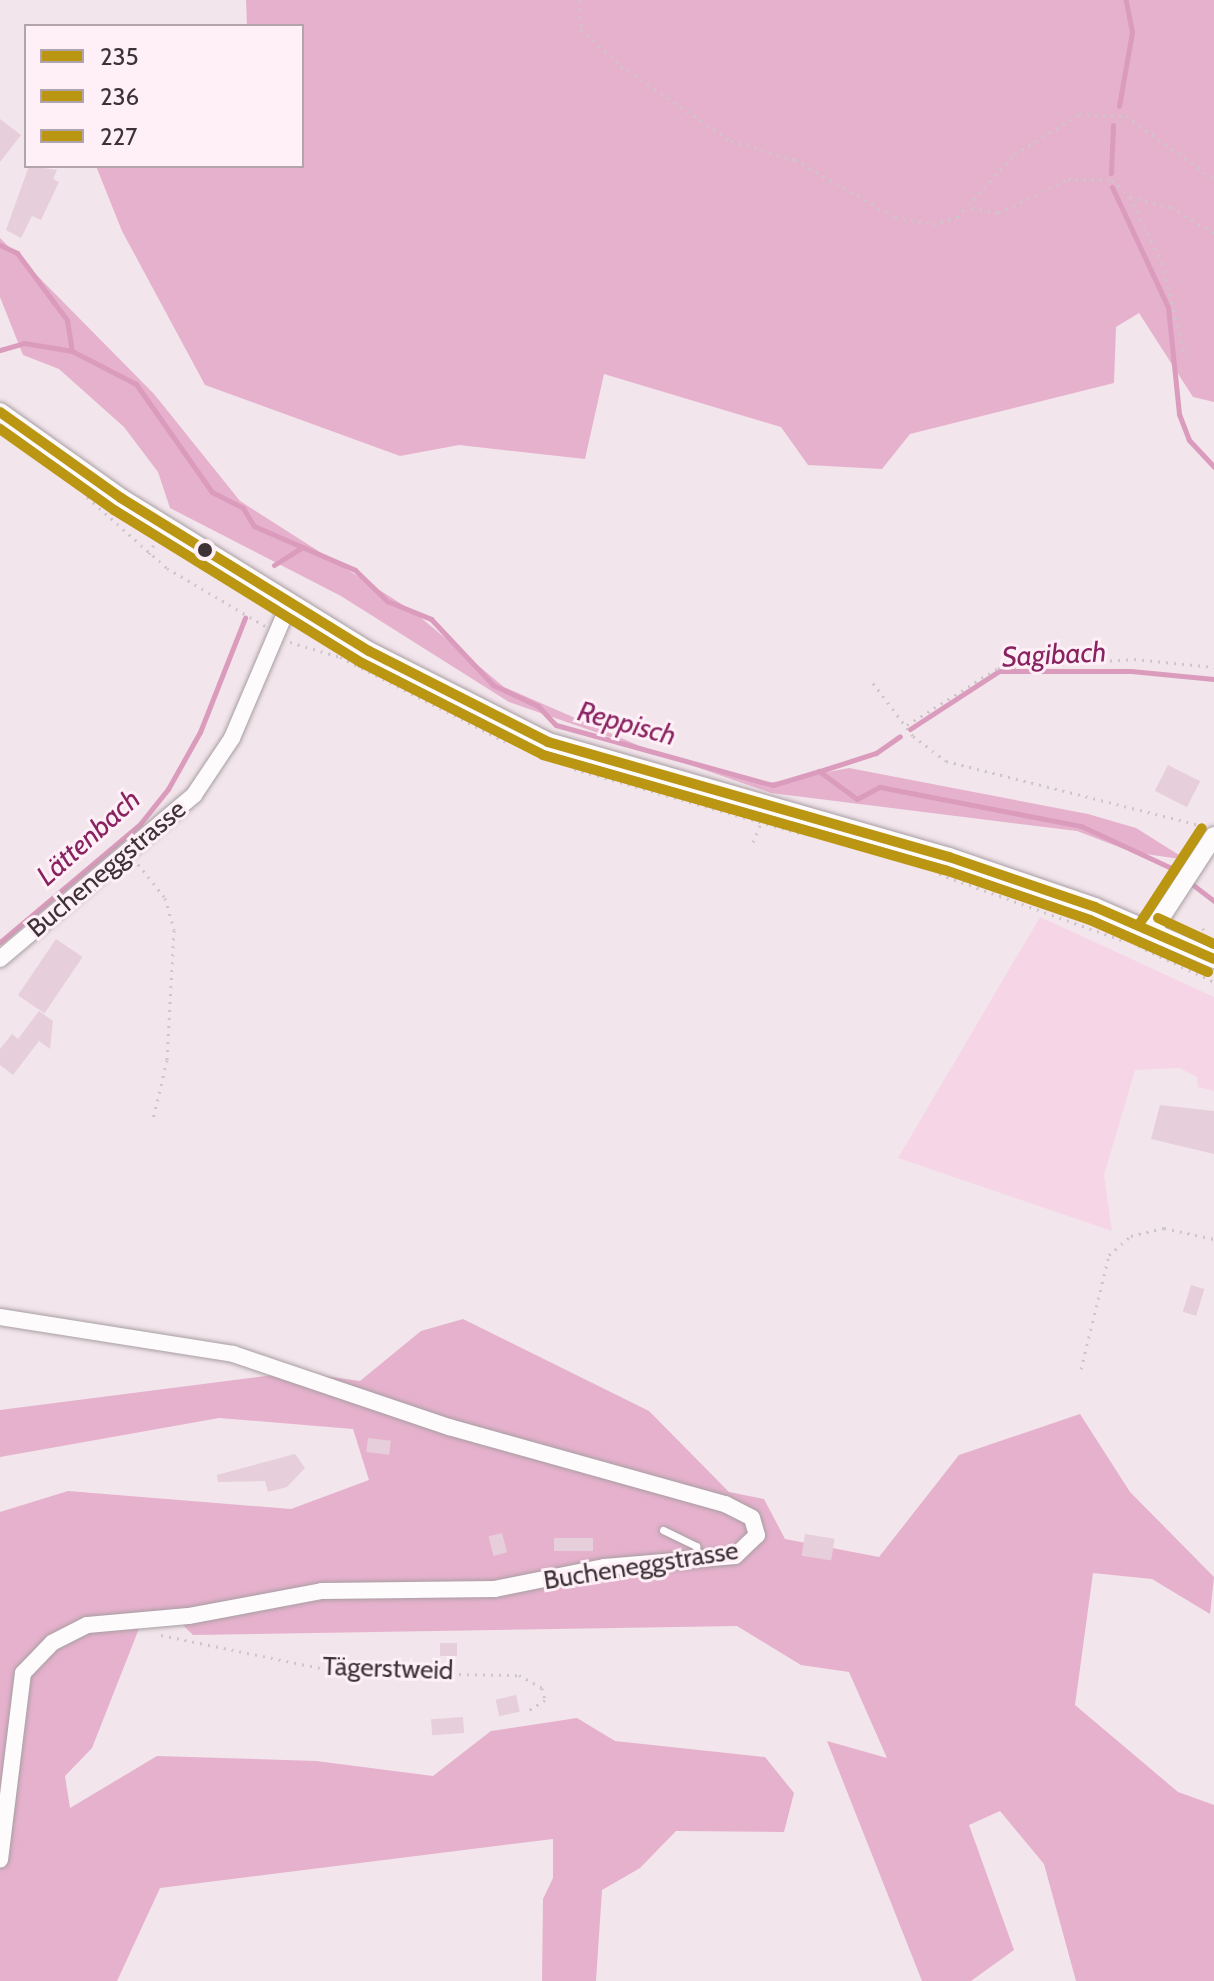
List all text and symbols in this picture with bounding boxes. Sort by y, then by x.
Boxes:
legend [24,24,304,168]
text: 235 [100,42,139,71]
text: 236 [100,82,139,111]
text: 227 [100,122,137,151]
unlabelled marker [197,542,213,558]
water label: Sagibach [1001,634,1107,674]
water label: Reppisch [574,694,680,752]
water label: Lättenbach [29,782,147,892]
street label: Bucheneggstrasse [22,794,192,944]
street label: Bucheneggstrasse [541,1535,741,1597]
street label: Tägerstweid [322,1651,454,1687]

